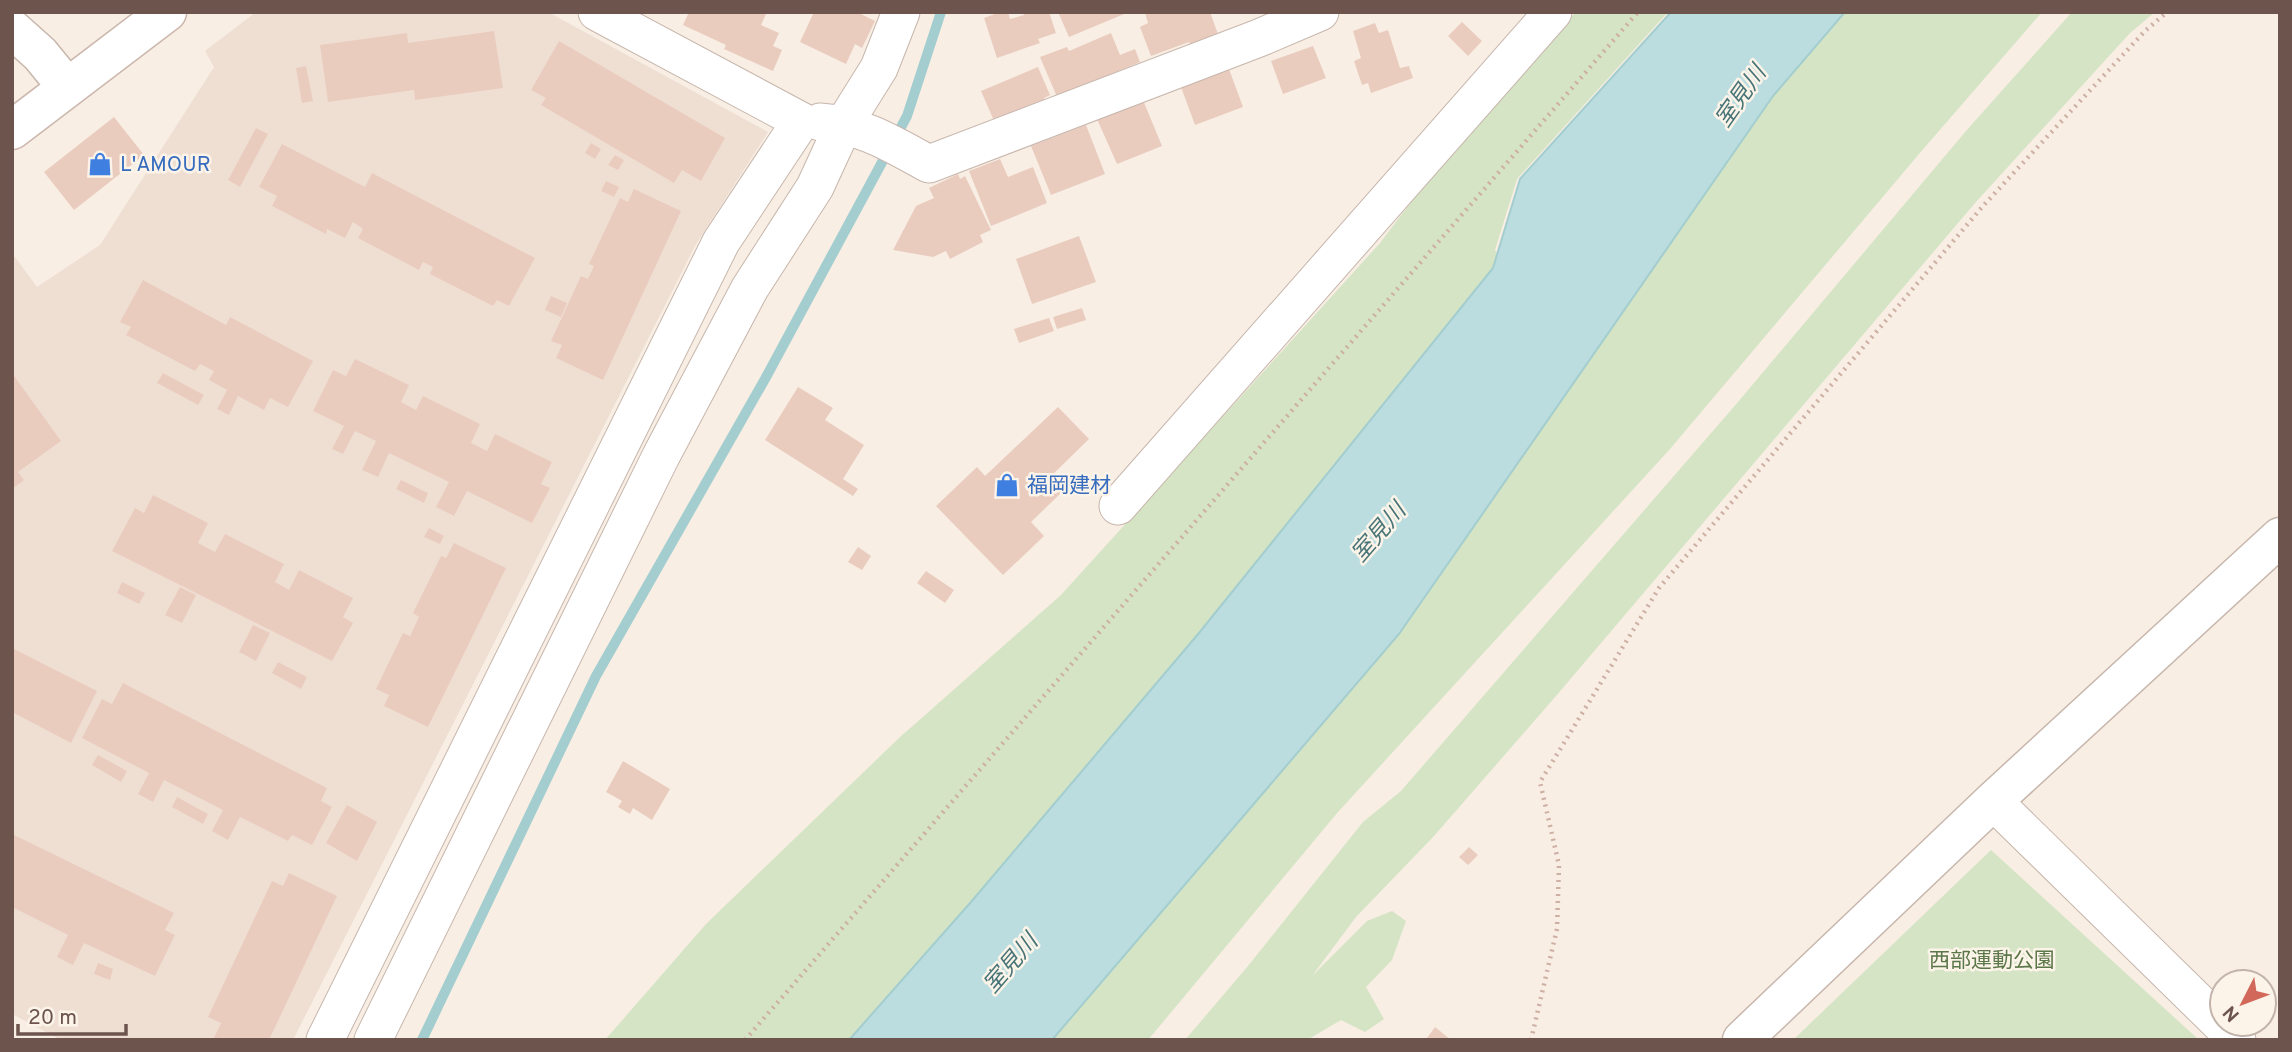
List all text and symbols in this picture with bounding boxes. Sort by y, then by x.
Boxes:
water label: 室見川 [1710,58,1775,134]
shop icon: L'AMOUR [86,150,114,178]
place label: L'AMOUR [120,152,211,179]
shop icon: 福岡建材 [993,471,1021,499]
place label: 福岡建材 [1027,473,1111,500]
water label: 室見川 [1346,496,1415,569]
water label: 室見川 [978,927,1047,1000]
park label: 西部運動公園 [1929,948,2055,975]
north arrow [2208,968,2278,1038]
scale bar [18,992,126,1036]
text: N [2218,1000,2245,1026]
text: 20 m [28,1005,77,1032]

